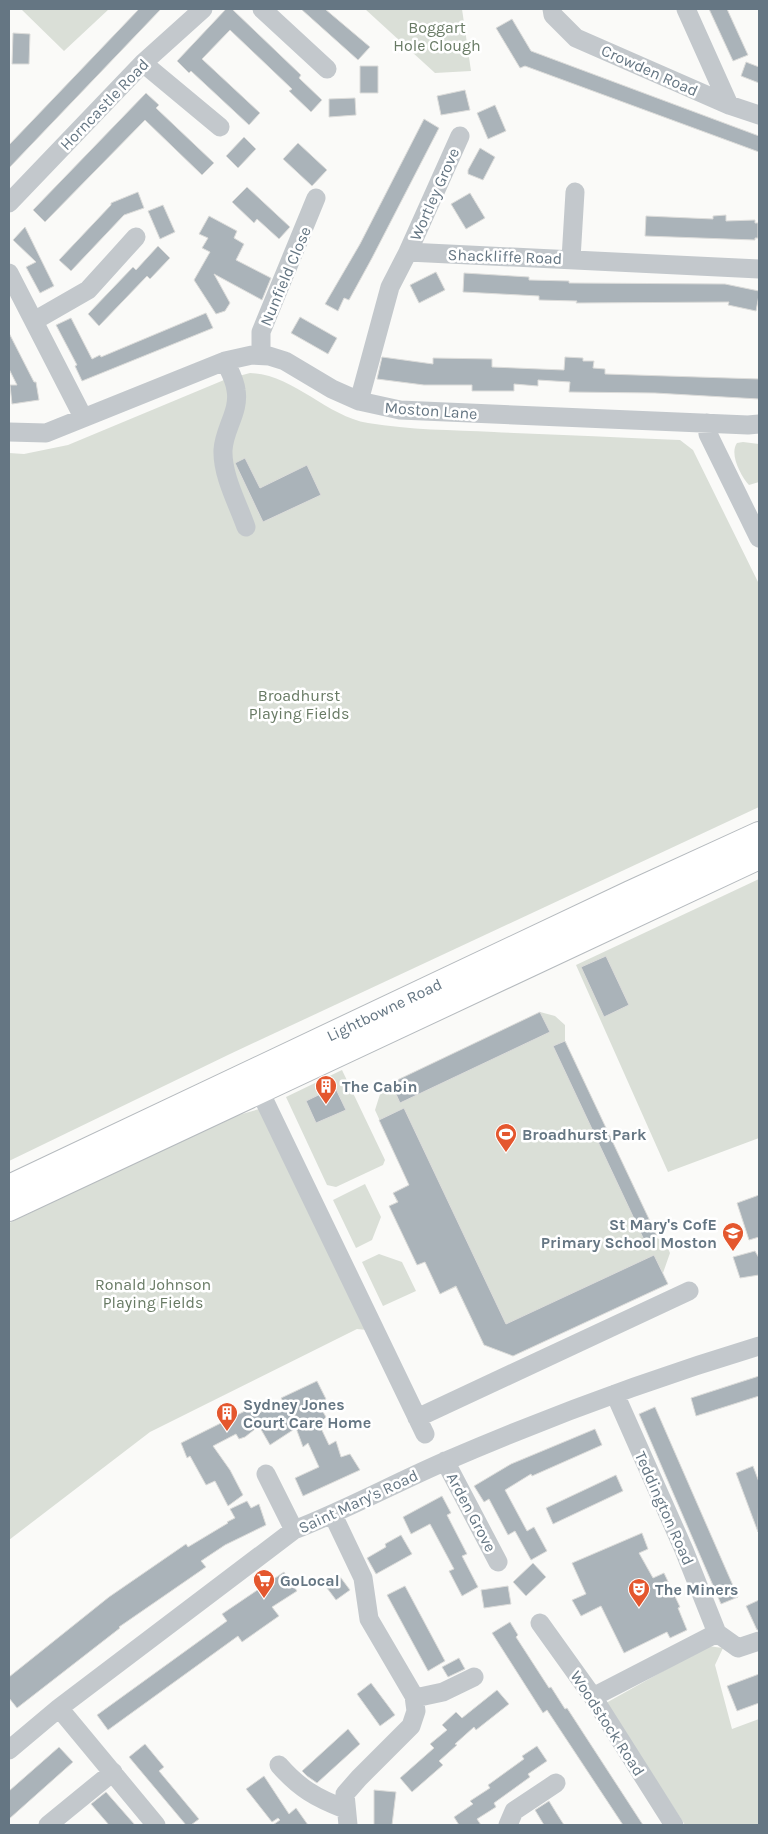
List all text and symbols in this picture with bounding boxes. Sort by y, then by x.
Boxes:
park label: Boggart Hole Clough [393,18,481,55]
street label: Crowden Road [598,41,701,100]
street label: Horncastle Road [56,55,153,154]
street label: Wortley Grove [406,145,463,243]
street label: Nunfield Close [256,224,315,329]
street label: Shackliffe Road [447,245,563,268]
street label: Moston Lane [384,398,478,423]
park label: Broadhurst Playing Fields [249,686,349,723]
street label: Lightbowne Road [324,974,445,1045]
building icon: The Cabin [314,1074,338,1105]
place label: The Cabin [342,1077,418,1096]
sports icon: Broadhurst Park [494,1122,518,1153]
place label: Broadhurst Park [522,1125,647,1144]
place label: St Mary's CofE Primary School Moston [541,1215,717,1252]
school or university icon: St Mary's CofE Primary School Moston [721,1221,745,1252]
park label: Ronald Johnson Playing Fields [95,1275,211,1312]
place label: Sydney Jones Court Care Home [243,1395,371,1432]
building icon: Sydney Jones Court Care Home [215,1401,239,1432]
street label: Teddington Road [631,1448,698,1568]
street label: Saint Mary's Road [295,1465,421,1537]
street label: Arden Grove [443,1469,500,1555]
supermarket icon: GoLocal [252,1568,276,1599]
place label: GoLocal [280,1571,340,1590]
theatre icon: The Miners [627,1577,651,1608]
place label: The Miners [655,1580,738,1599]
street label: Woodstock Road [566,1667,649,1780]

